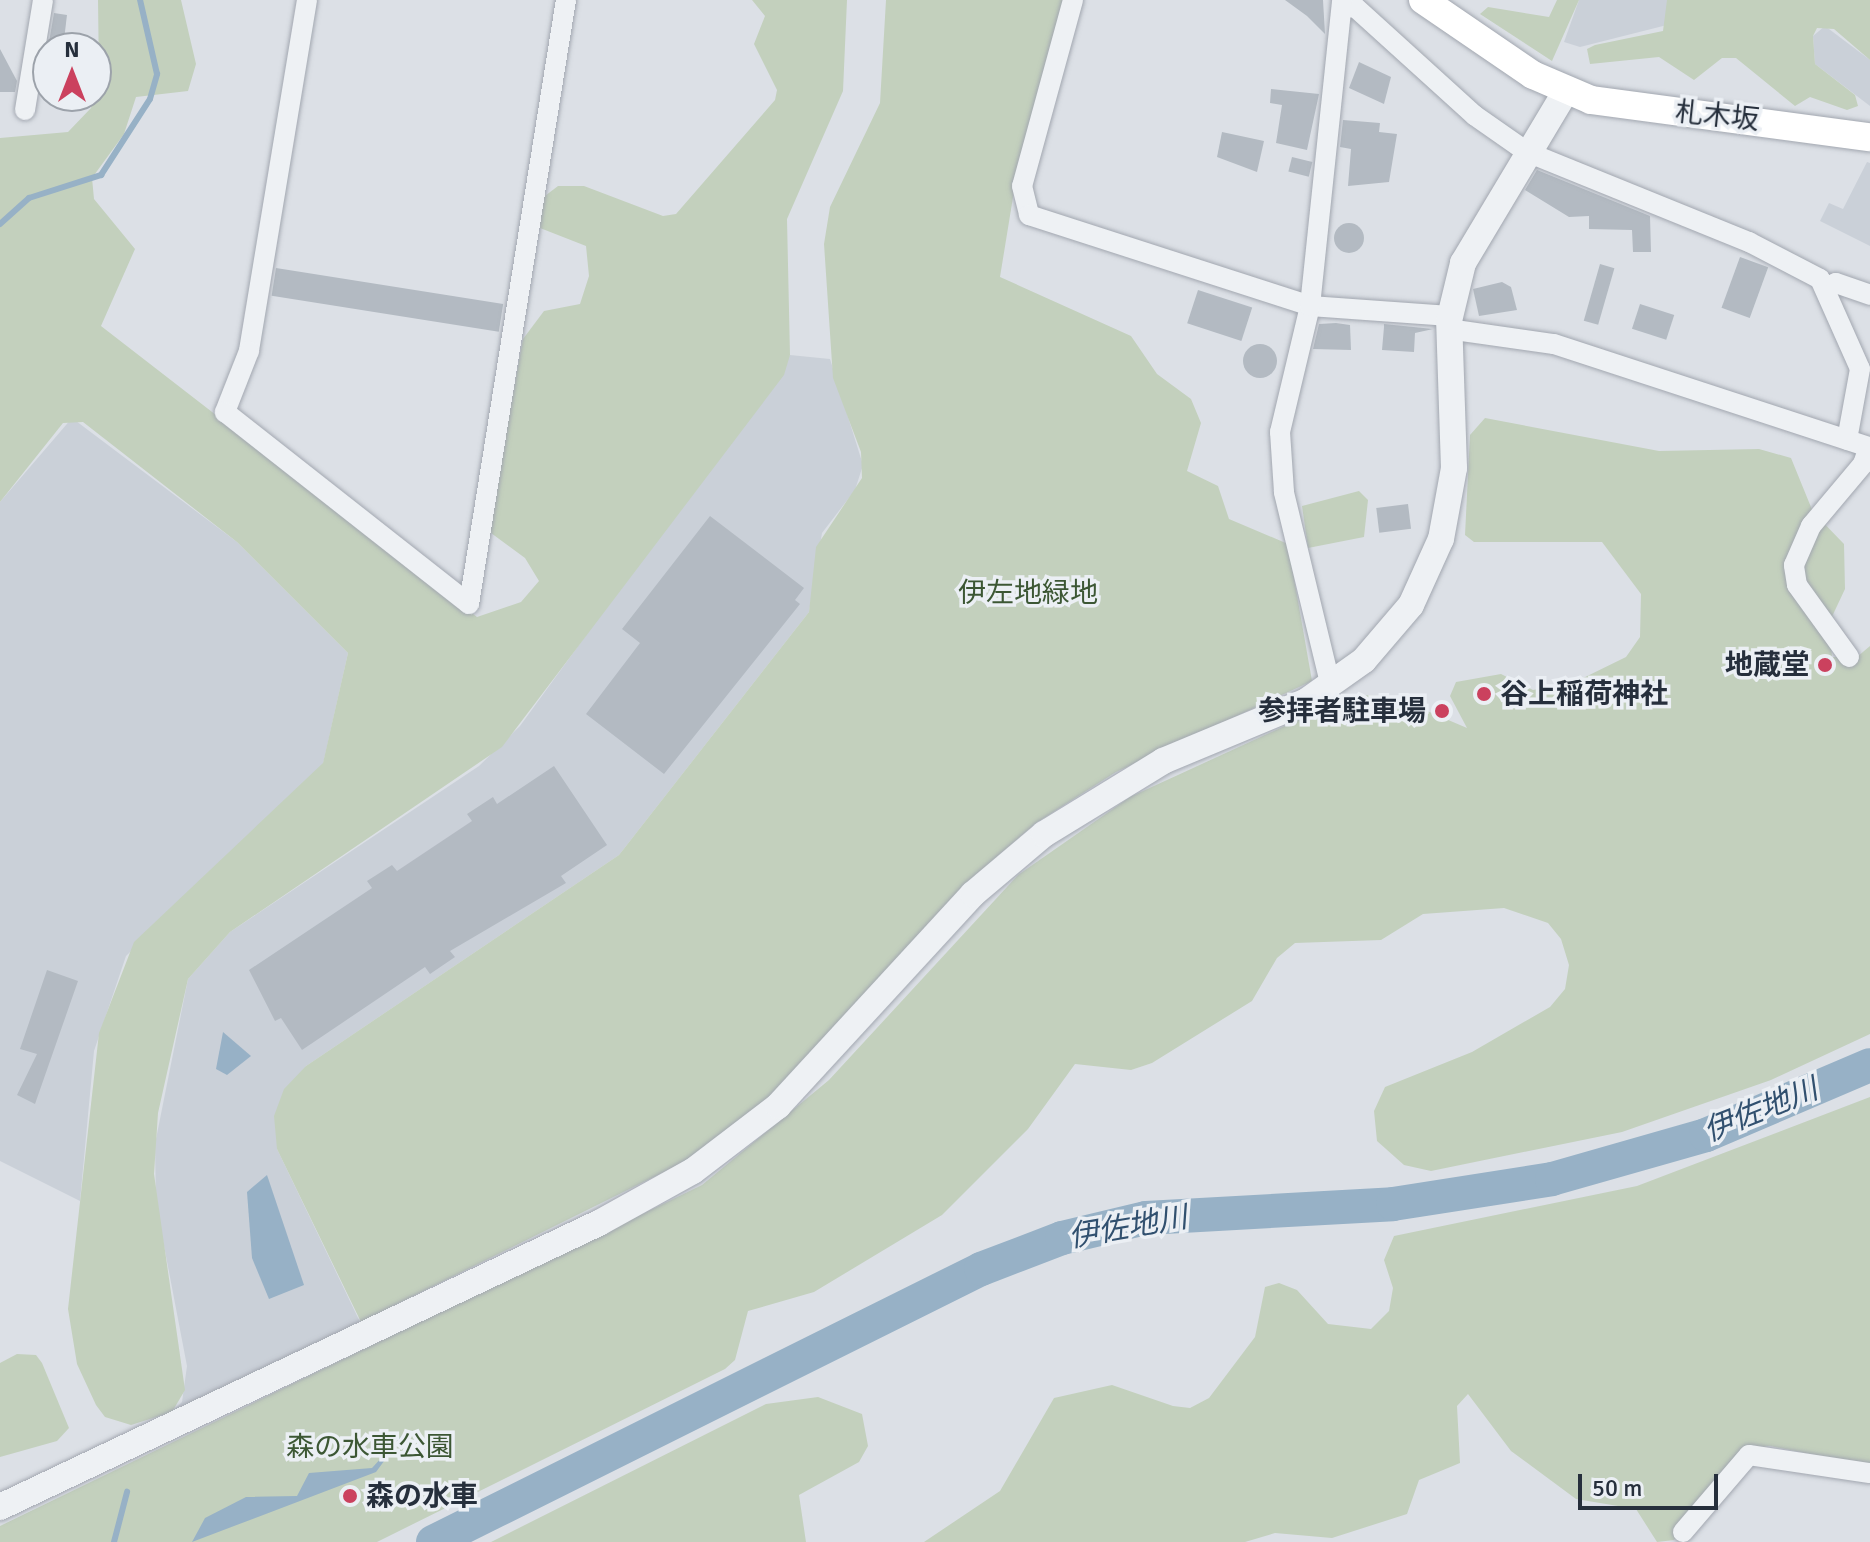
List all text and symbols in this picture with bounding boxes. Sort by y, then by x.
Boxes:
north arrow [32,32,112,112]
text: N [64,36,80,63]
street label: 札木坂 [1673,95,1761,137]
park label: 伊左地緑地 [958,576,1098,610]
place label: 地蔵堂 [1725,648,1809,682]
marker: 地蔵堂 [1816,656,1834,674]
place label: 谷上稲荷神社 [1500,677,1668,711]
marker: 谷上稲荷神社 [1475,685,1493,703]
place label: 参拝者駐車場 [1258,694,1426,728]
marker: 参拝者駐車場 [1433,702,1451,720]
water label: 伊佐地川 [1699,1072,1823,1150]
water label: 伊佐地川 [1066,1200,1190,1256]
park label: 森の水車公園 [286,1430,454,1464]
scale bar [1582,1458,1722,1508]
text: 50 m [1592,1473,1642,1503]
place label: 森の水車 [366,1479,478,1513]
marker: 森の水車 [341,1487,359,1505]

